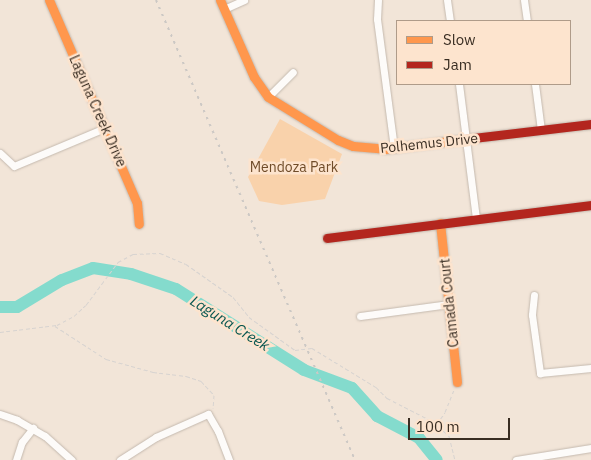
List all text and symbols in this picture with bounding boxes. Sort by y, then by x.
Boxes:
legend [396,20,571,85]
text: Slow [443,30,476,49]
street label: Laguna Creek Drive [66,52,130,170]
text: Jam [443,55,472,74]
street label: Polhemus Drive [379,130,479,156]
park label: Mendoza Park [250,159,338,175]
street label: Camada Court [436,258,462,348]
water label: Laguna Creek [187,292,273,354]
scale bar [411,408,514,440]
text: 100 m [416,417,460,436]

